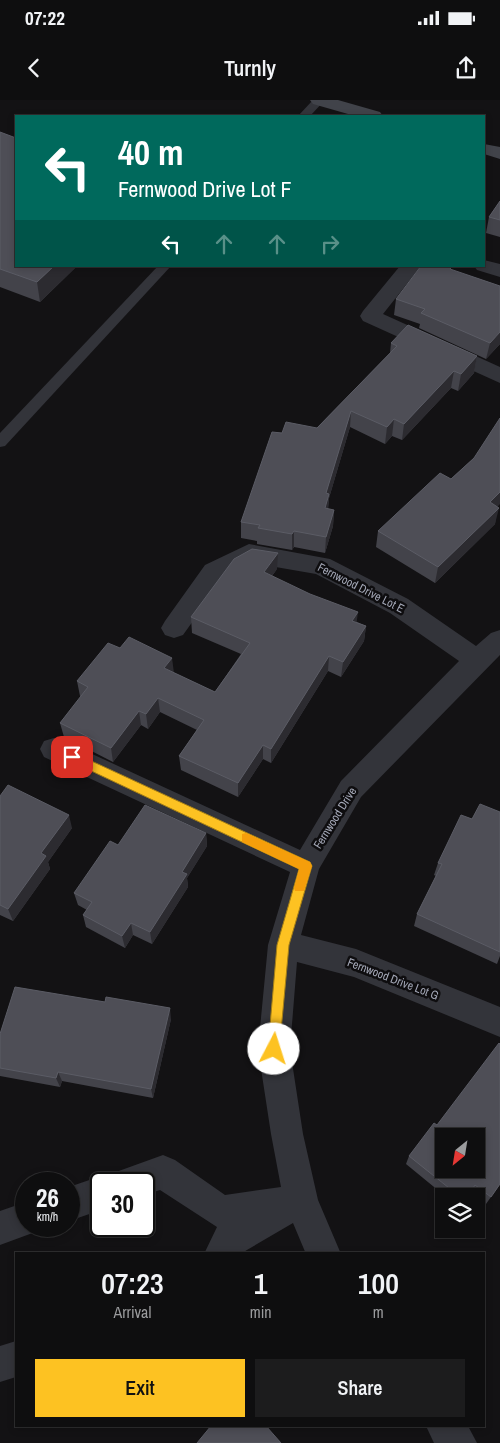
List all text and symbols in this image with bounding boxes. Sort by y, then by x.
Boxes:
text: 07:22 [25,5,65,31]
text: Turnly [224,53,276,83]
icon: back [20,54,48,82]
icon: share [452,54,480,82]
text: 40 m [118,129,183,176]
icon: left [35,135,100,200]
text: Fernwood Drive Lot F [118,174,292,204]
icon: left [157,230,185,258]
icon: ahead [210,230,238,258]
icon: ahead [263,230,291,258]
icon: right [316,230,344,258]
street label: Fernwood Drive Lot E [315,559,407,617]
pin [51,736,93,778]
icon: arrive [58,743,86,771]
street label: Fernwood Drive [310,784,360,852]
street label: Fernwood Drive Lot G [345,954,441,1004]
position arrow [247,1022,299,1074]
north arrow [435,1128,485,1178]
map controls [435,1128,485,1238]
speed limit sign: 30 [90,1172,155,1237]
text: 26 [36,1181,59,1215]
button: layers [435,1188,485,1238]
text: km/h [37,1209,58,1225]
text: 07:23 [101,1263,164,1303]
text: 1 [254,1263,268,1303]
text: 100 [358,1263,399,1303]
text: Arrival [113,1301,151,1323]
text: min [250,1301,272,1323]
text: m [373,1301,384,1323]
button: Exit [35,1359,245,1417]
button: Share [255,1359,465,1417]

